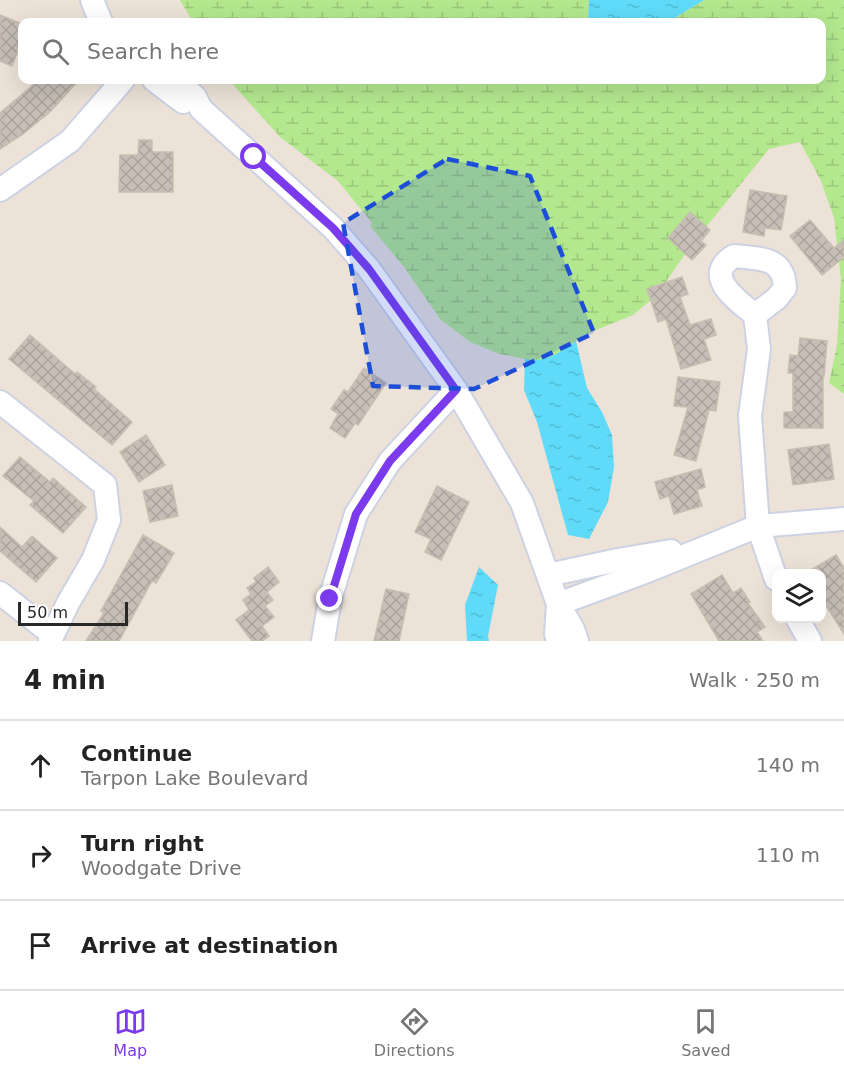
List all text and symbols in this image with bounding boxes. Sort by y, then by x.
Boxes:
search box [18,18,826,84]
icon: search [39,35,72,68]
text: Search here [87,39,219,64]
route start [240,143,266,169]
map controls [772,569,826,623]
button: layers [772,569,826,623]
route end [316,585,342,611]
scale bar [18,599,128,626]
text: 50 m [27,603,68,622]
text: 4 min [24,665,106,695]
text: Walk · 250 m [689,668,820,692]
text: Continue [81,741,192,766]
icon: ahead [24,749,57,782]
text: 140 m [756,753,820,777]
text: Tarpon Lake Boulevard [81,766,308,790]
text: Turn right [81,831,204,856]
icon: right [24,839,57,872]
text: 110 m [756,843,820,867]
text: Woodgate Drive [81,856,242,880]
icon: arrive [24,929,57,962]
text: Arrive at destination [81,933,338,958]
tab: Map [113,1005,147,1060]
tab: Directions [374,1005,454,1060]
tab: Saved [681,1005,731,1060]

